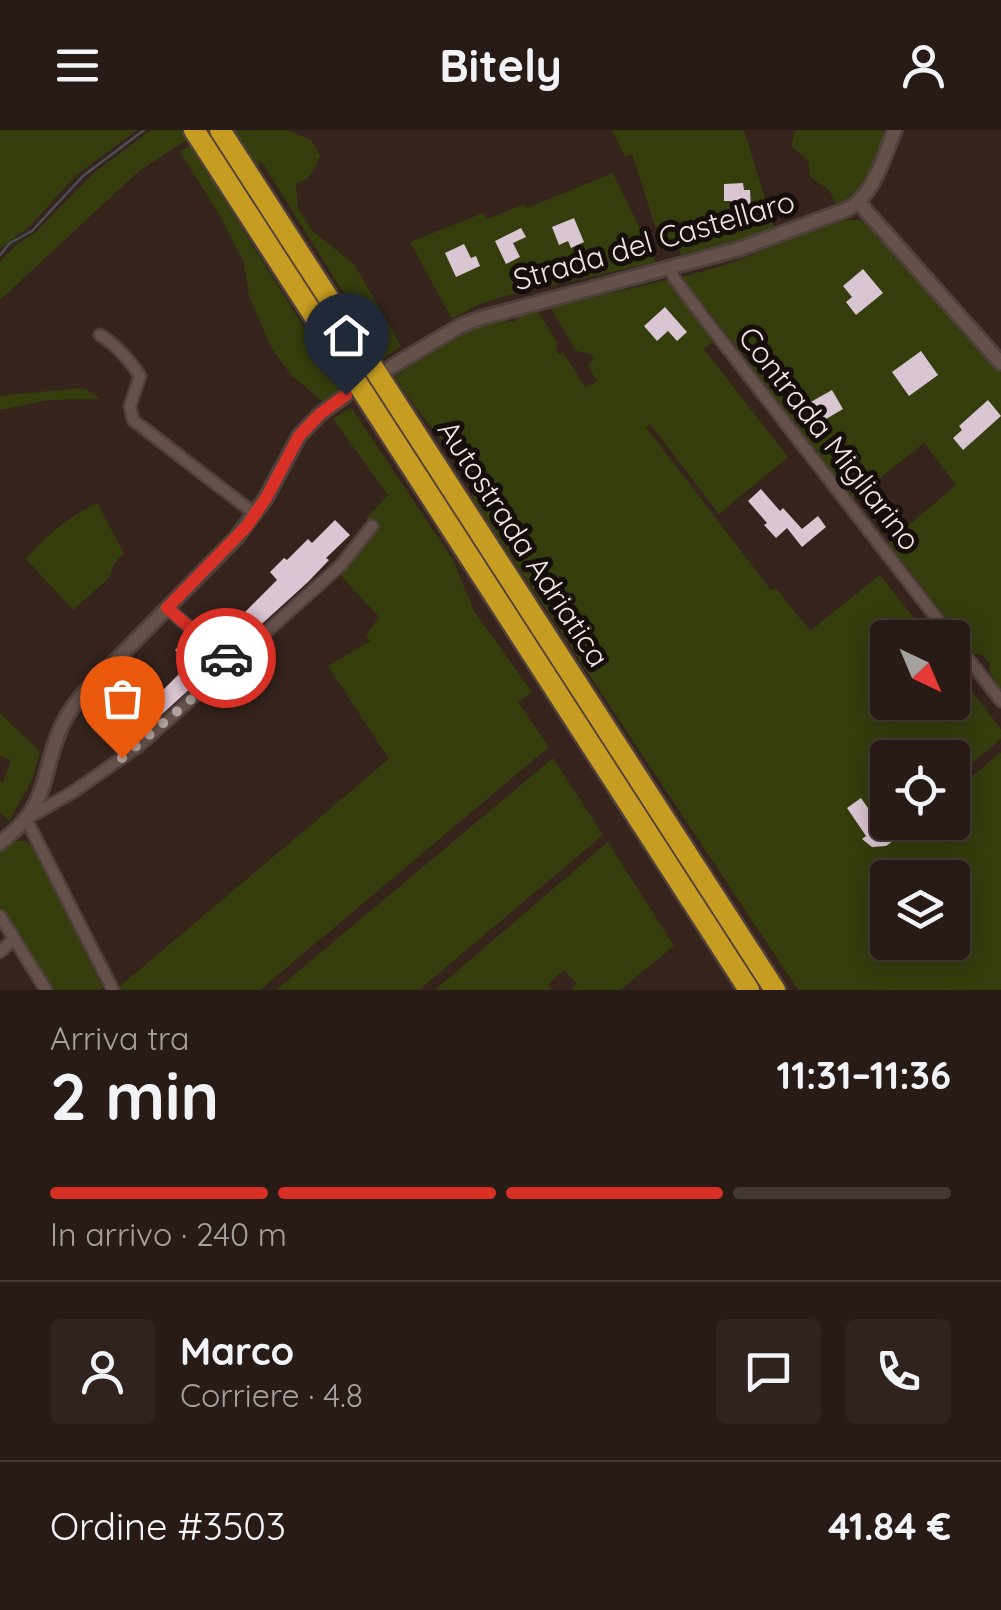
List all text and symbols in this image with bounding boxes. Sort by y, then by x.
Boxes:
text: Bitely [439,37,562,93]
icon: menu [50,38,105,93]
icon: person [896,38,951,93]
street label: Strada del Castellaro [509,182,799,298]
pin [304,293,389,396]
icon: home [319,308,374,363]
street label: Contrada Migliarino [730,319,929,558]
street label: Autostrada Adriatica [430,413,618,674]
courier [176,608,276,708]
north arrow [870,620,970,720]
map controls [870,620,970,960]
icon: car [199,631,254,686]
pin [80,656,165,759]
icon: bag [95,671,150,726]
button: locate [870,740,970,840]
button: layers [870,860,970,960]
text: Arriva tra [50,1018,189,1058]
text: 11:31–11:36 [776,1051,951,1099]
text: 2 min [50,1055,219,1136]
text: In arrivo · 240 m [50,1214,287,1254]
button: person [50,1319,155,1424]
button: chat [716,1319,821,1424]
button: phone [846,1319,951,1424]
text: Marco [180,1327,294,1375]
text: Corriere · 4.8 [180,1375,363,1415]
text: Ordine #3503 [50,1502,286,1550]
text: 41.84 € [828,1502,951,1550]

